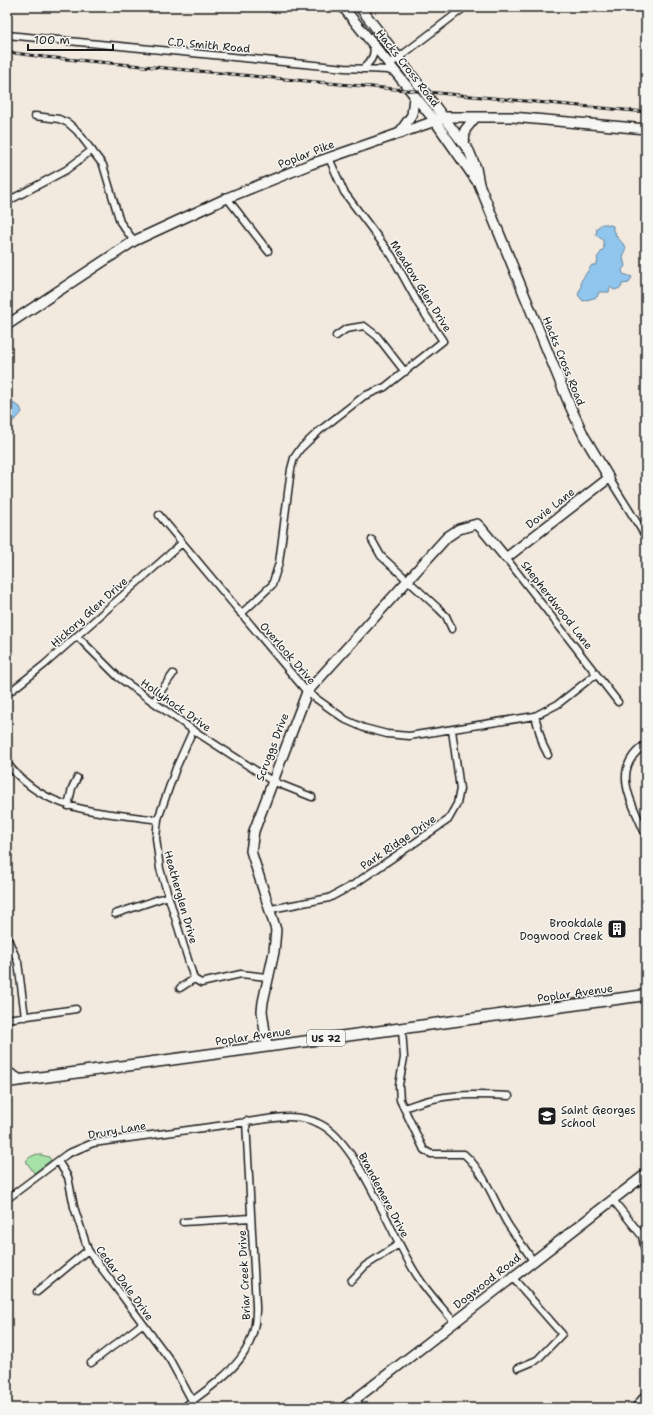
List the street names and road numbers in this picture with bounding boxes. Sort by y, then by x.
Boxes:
street label: Hacks Cross Road [372,26,443,110]
street label: C.D. Smith Road [167,34,251,57]
street label: Poplar Pike [276,137,336,172]
street label: Meadow Glen Drive [386,238,455,335]
street label: Hacks Cross Road [539,314,588,408]
street label: Dovie Lane [523,485,578,532]
street label: Shepherdwood Lane [517,558,596,653]
street label: Hickory Glen Drive [48,574,131,651]
street label: Overlook Drive [256,619,319,688]
street label: Hollyhock Drive [137,675,214,735]
street label: Scruggs Drive [253,711,292,783]
street label: Park Ridge Drive [357,811,439,873]
street label: Heatherglen Drive [160,849,201,946]
street label: Poplar Avenue [536,981,614,1006]
street label: Poplar Avenue [214,1024,292,1049]
road number: US 72 [307,1030,345,1046]
street label: Drury Lane [87,1118,147,1143]
street label: Brandemere Drive [355,1150,412,1240]
street label: Briar Creek Drive [235,1230,254,1320]
street label: Cedar Dale Drive [92,1243,157,1324]
street label: Dogwood Road [451,1250,524,1312]

